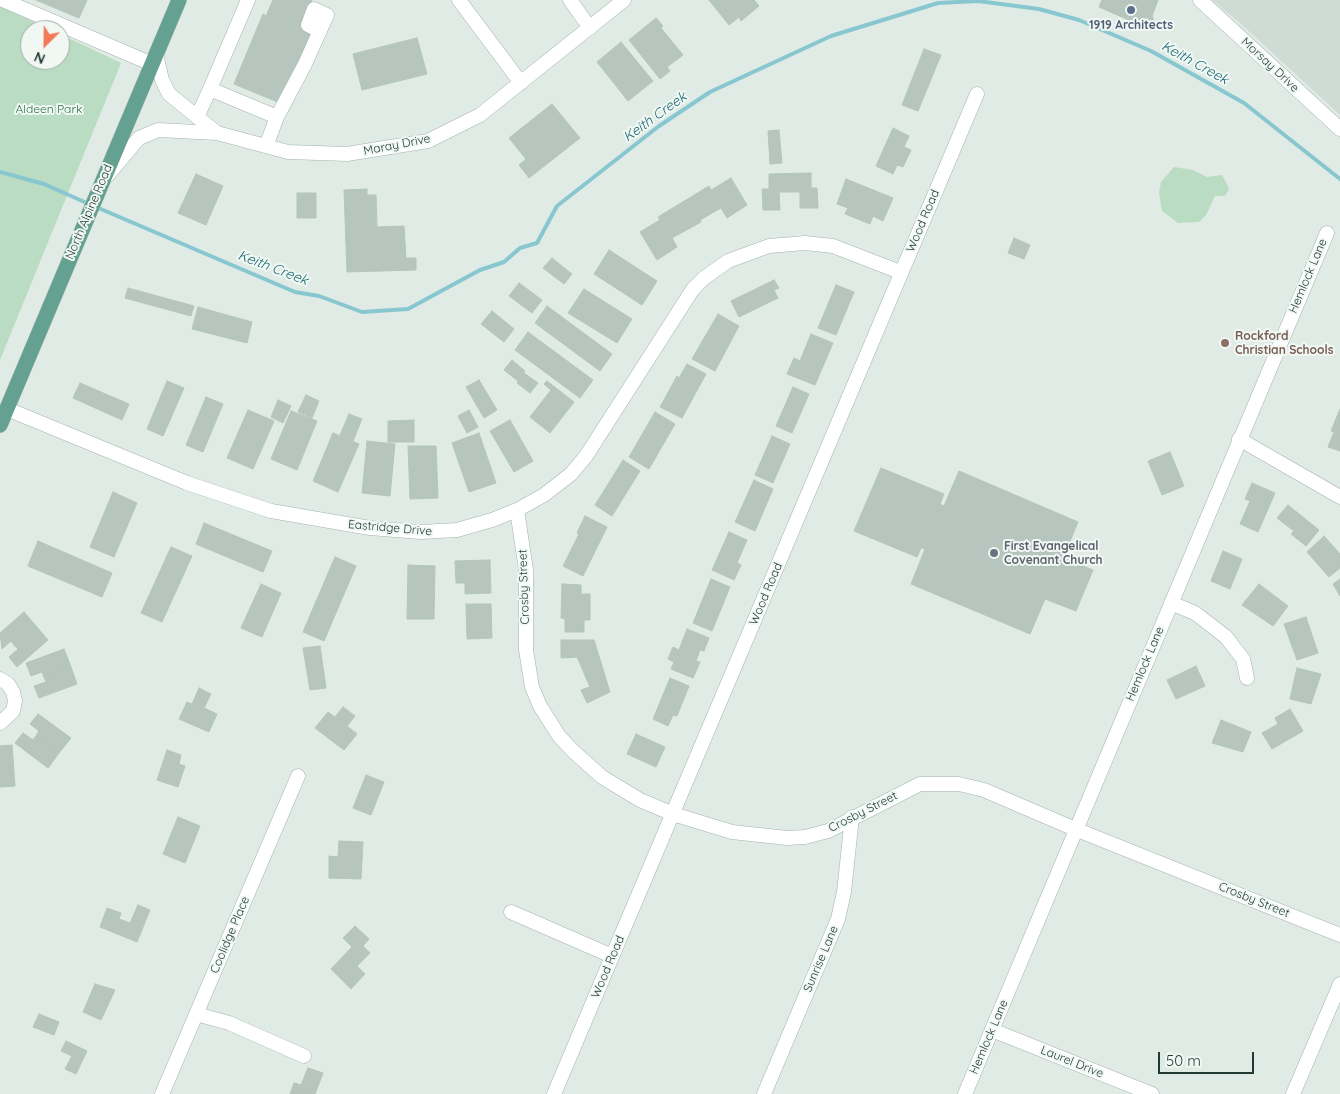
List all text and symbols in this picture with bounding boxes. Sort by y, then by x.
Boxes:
marker: 1919 Architects [1125,4,1137,16]
place label: 1919 Architects [1089,18,1173,32]
north arrow [20,20,70,70]
street label: Morsay Drive [1238,35,1302,95]
water label: Keith Creek [1159,38,1231,88]
text: N [31,48,48,68]
water label: Keith Creek [620,88,690,146]
park label: Aldeen Park [16,102,82,116]
street label: Maray Drive [362,131,432,159]
street label: North Alpine Road [62,162,116,262]
street label: Wood Road [903,188,943,254]
street label: Hemlock Lane [1286,237,1330,315]
water label: Keith Creek [235,247,311,289]
place label: Rockford Christian Schools [1235,329,1334,357]
marker: Rockford Christian Schools [1219,337,1231,349]
street label: Eastridge Drive [347,517,433,539]
place label: First Evangelical Covenant Church [1004,539,1103,567]
marker: First Evangelical Covenant Church [988,547,1000,559]
street label: Crosby Street [515,549,533,625]
street label: Wood Road [746,561,786,627]
street label: Hemlock Lane [1123,625,1167,703]
street label: Crosby Street [826,789,900,835]
street label: Crosby Street [1216,879,1292,921]
street label: Coolidge Place [207,894,253,976]
street label: Sunrise Lane [801,924,841,994]
street label: Wood Road [588,934,628,1000]
street label: Hemlock Lane [967,998,1011,1076]
scale bar [1160,1042,1256,1074]
street label: Laurel Drive [1039,1043,1105,1081]
text: 50 m [1166,1051,1201,1070]

